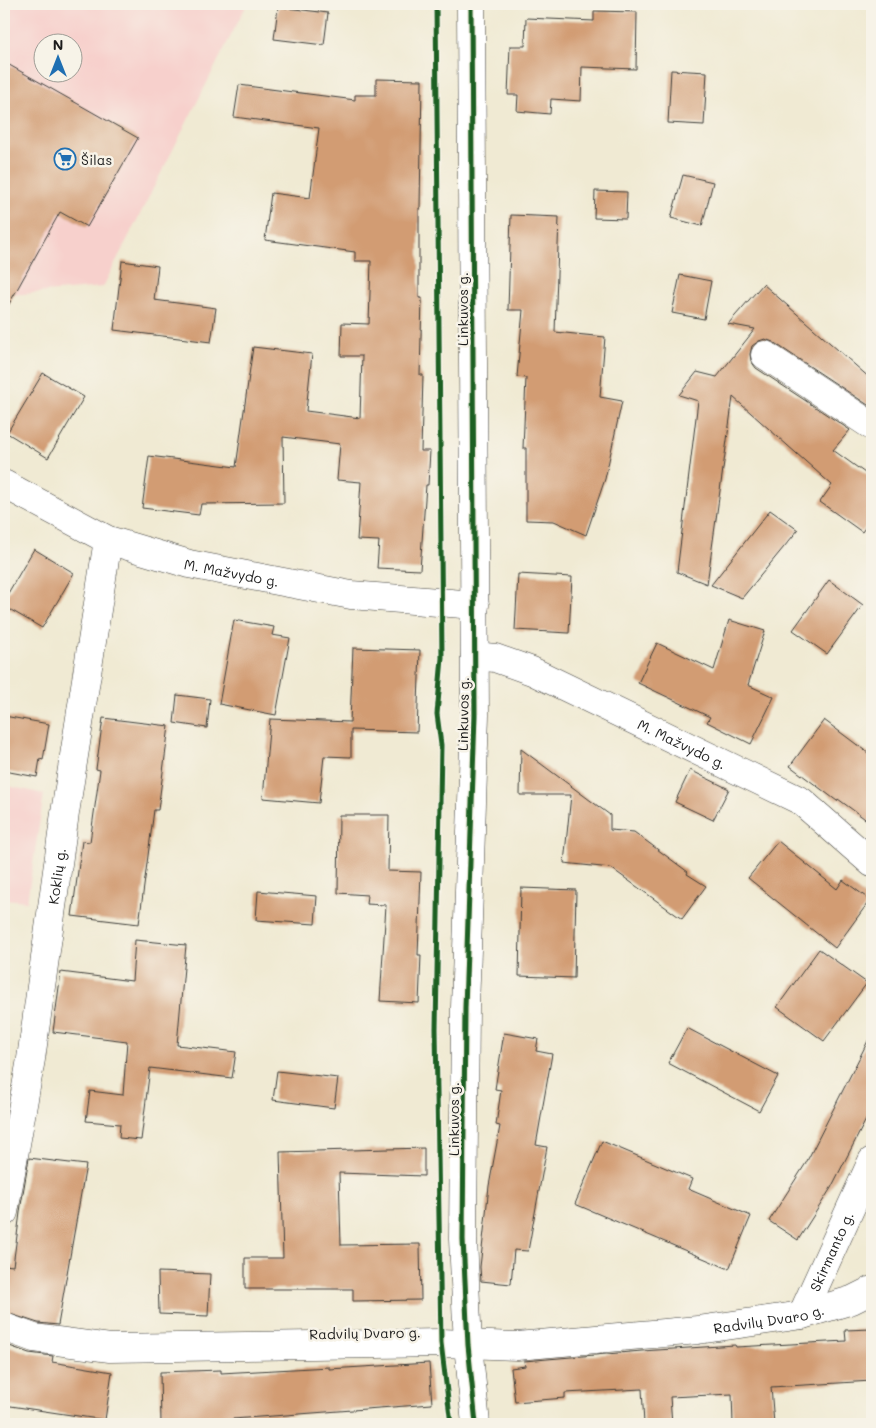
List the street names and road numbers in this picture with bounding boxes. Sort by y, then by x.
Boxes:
street label: Linkuvos g. [453,272,472,346]
street label: M. Mažvydo g. [183,554,281,591]
street label: Linkuvos g. [453,677,473,751]
street label: M. Mažvydo g. [635,714,730,773]
street label: Koklių g. [43,847,70,905]
street label: Linkuvos g. [444,1082,463,1156]
street label: Skirmanto g. [805,1208,857,1294]
street label: Radvilų Dvaro g. [712,1299,826,1337]
street label: Radvilų Dvaro g. [309,1323,421,1343]

